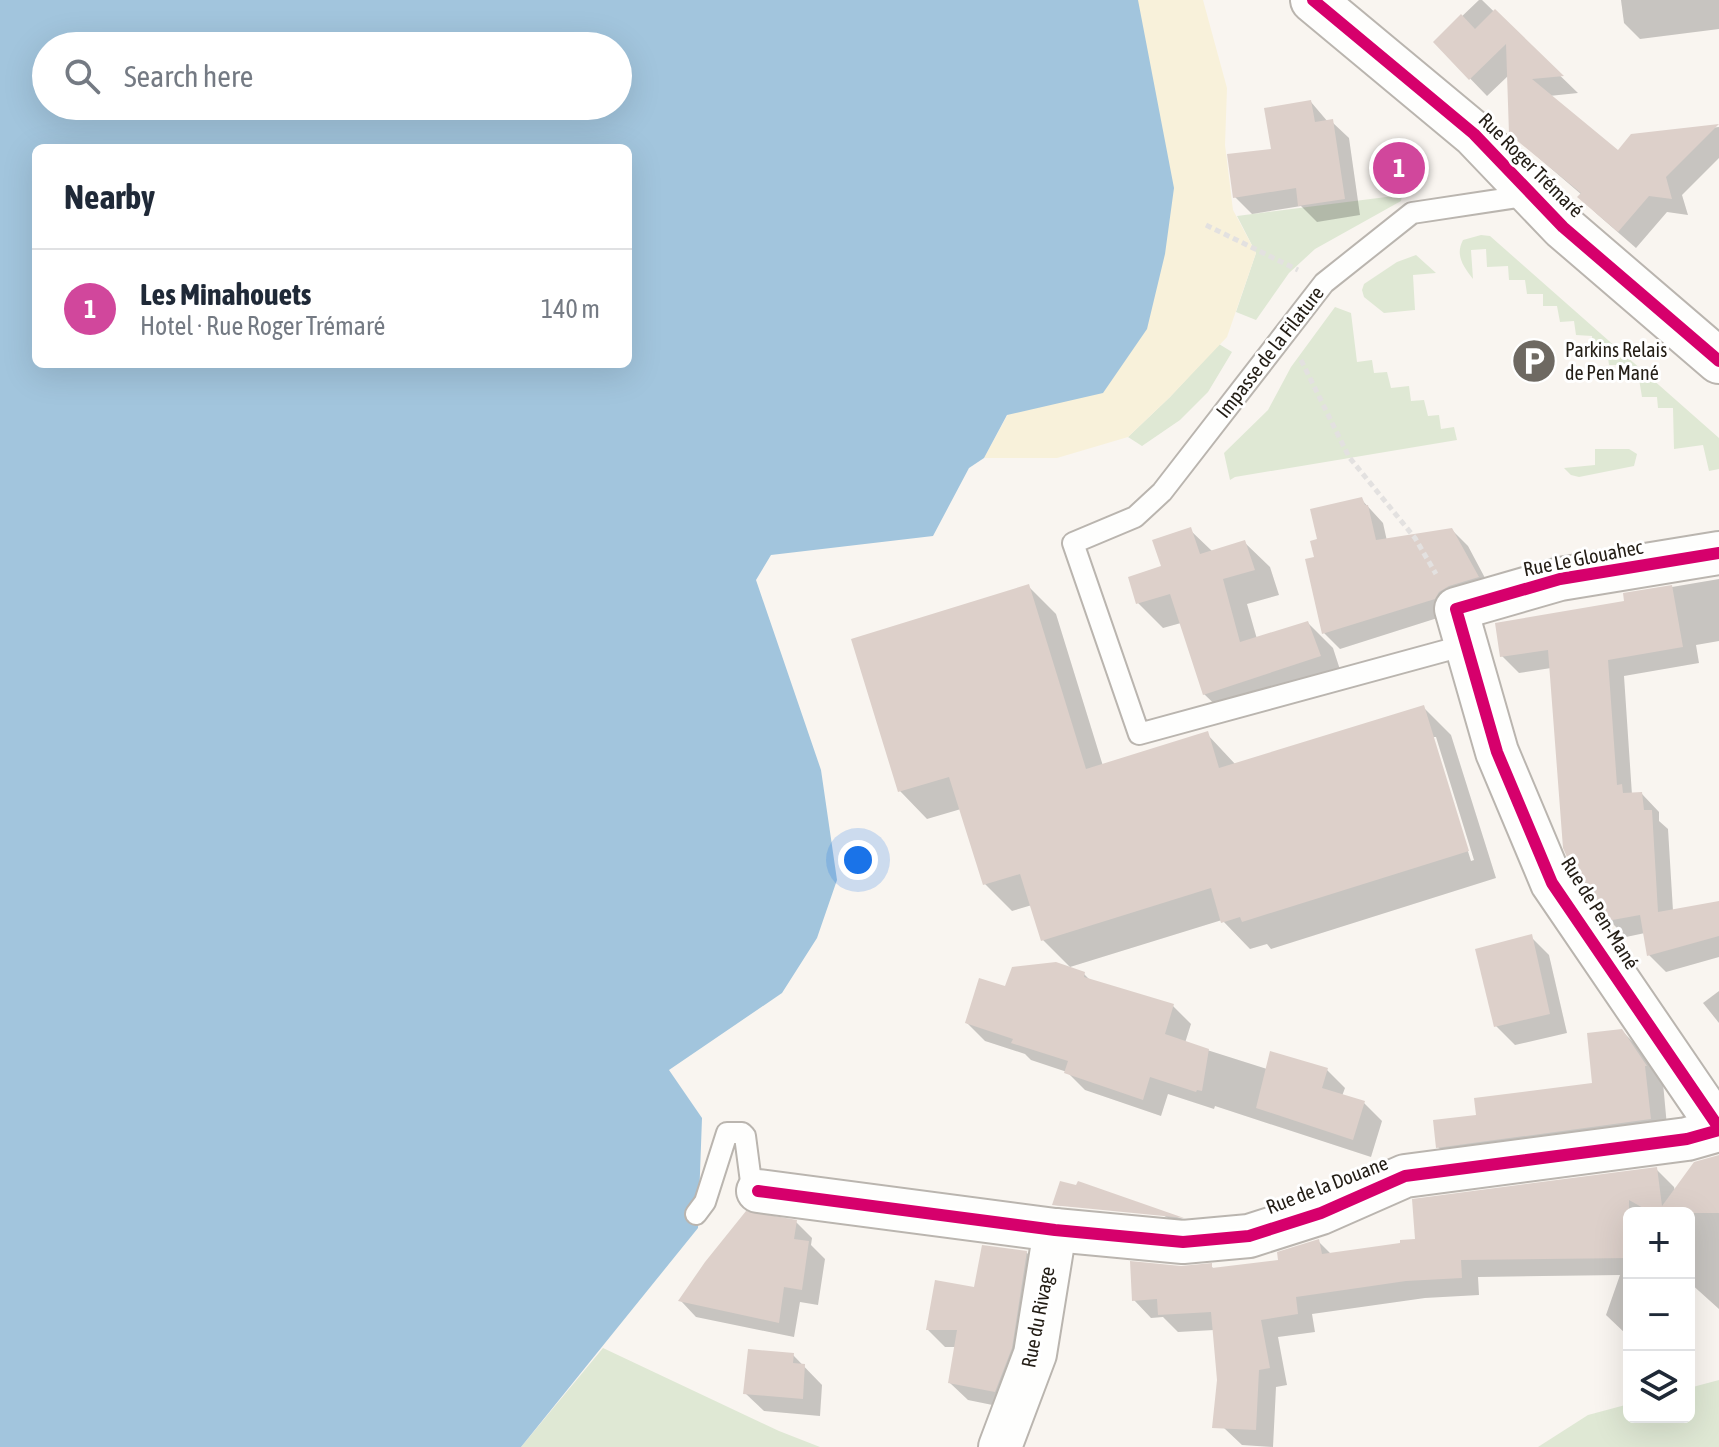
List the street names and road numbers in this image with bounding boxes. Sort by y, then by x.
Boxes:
street label: Rue Roger Trémaré [1474,108,1588,222]
street label: Impasse de la Filature [1211,281,1328,422]
street label: Rue Le Glouahec [1521,535,1645,580]
street label: Rue de Pen-Mané [1557,853,1644,973]
street label: Rue de la Douane [1263,1151,1391,1218]
street label: Rue du Rivage [1016,1264,1059,1369]

